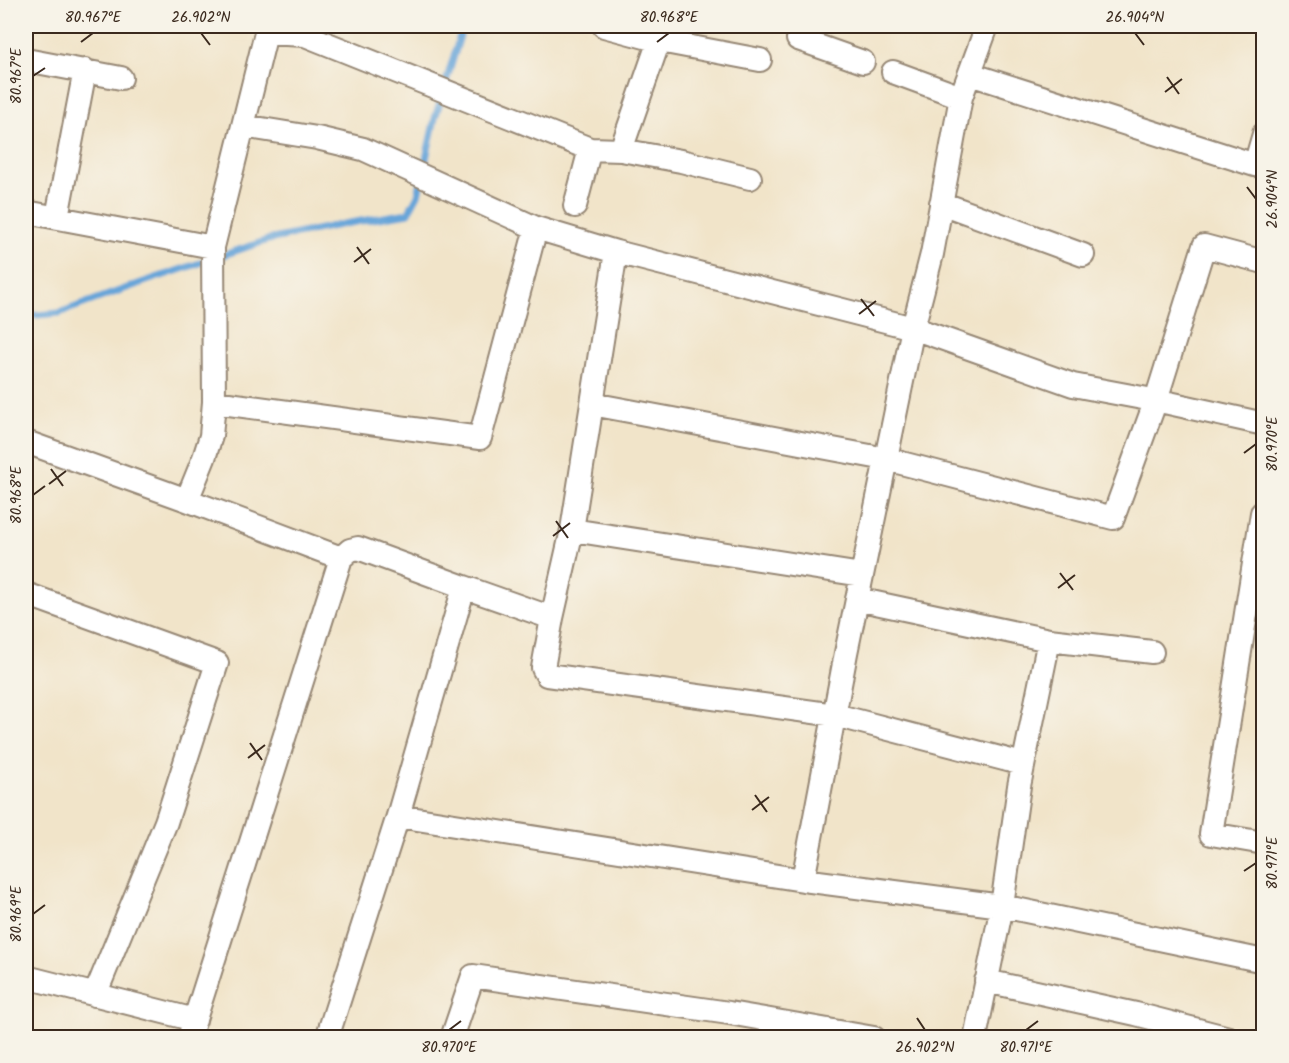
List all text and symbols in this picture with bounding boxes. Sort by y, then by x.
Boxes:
text: 80.967°E [65,6,122,30]
text: 26.902°N [171,6,231,30]
text: 80.968°E [640,6,700,30]
text: 26.904°N [1106,6,1164,30]
text: 80.967°E [5,47,29,104]
text: 26.904°N [1261,170,1285,228]
text: 80.970°E [1261,415,1285,472]
text: 80.968°E [5,464,29,524]
text: 80.971°E [1261,835,1285,889]
text: 80.969°E [5,884,29,942]
text: 80.970°E [421,1036,478,1060]
text: 26.902°N [895,1036,955,1060]
text: 80.971°E [1000,1036,1054,1060]

